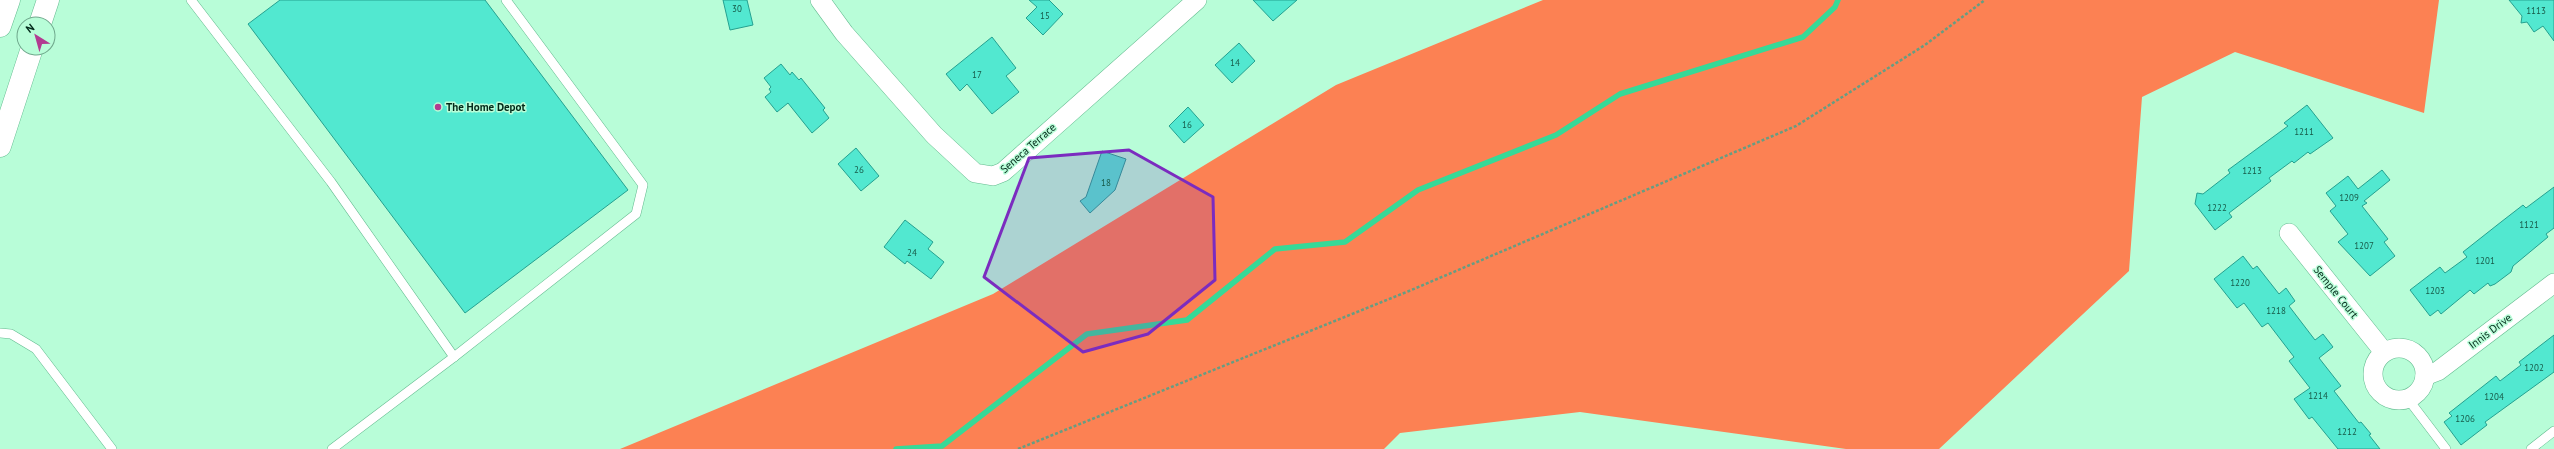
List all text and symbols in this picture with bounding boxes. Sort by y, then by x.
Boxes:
house number: 30 [732,3,742,14]
house number: 1113 [2526,5,2546,16]
house number: 15 [1040,10,1050,21]
north arrow [16,16,56,56]
text: N [23,20,37,36]
house number: 14 [1230,57,1240,68]
house number: 17 [972,69,982,80]
place label: The Home Depot [446,100,525,114]
marker: The Home Depot [433,102,443,112]
house number: 16 [1182,119,1192,130]
street label: Seneca Terrace [997,120,1059,176]
house number: 1211 [2294,126,2314,137]
house number: 26 [854,164,864,175]
house number: 1213 [2242,165,2262,176]
house number: 18 [1101,177,1111,188]
house number: 1209 [2339,192,2359,203]
house number: 1222 [2207,202,2227,213]
house number: 1121 [2519,219,2539,230]
house number: 1207 [2354,240,2374,251]
house number: 24 [907,247,917,258]
house number: 1201 [2475,255,2495,266]
street label: Semple Court [2311,263,2362,321]
house number: 1220 [2230,277,2250,288]
house number: 1203 [2425,285,2445,296]
house number: 1218 [2266,305,2286,316]
street label: Innis Drive [2466,310,2515,352]
house number: 1202 [2524,362,2544,373]
house number: 1214 [2308,390,2328,401]
house number: 1204 [2484,391,2504,402]
house number: 1206 [2455,413,2475,424]
house number: 1212 [2337,426,2357,437]

